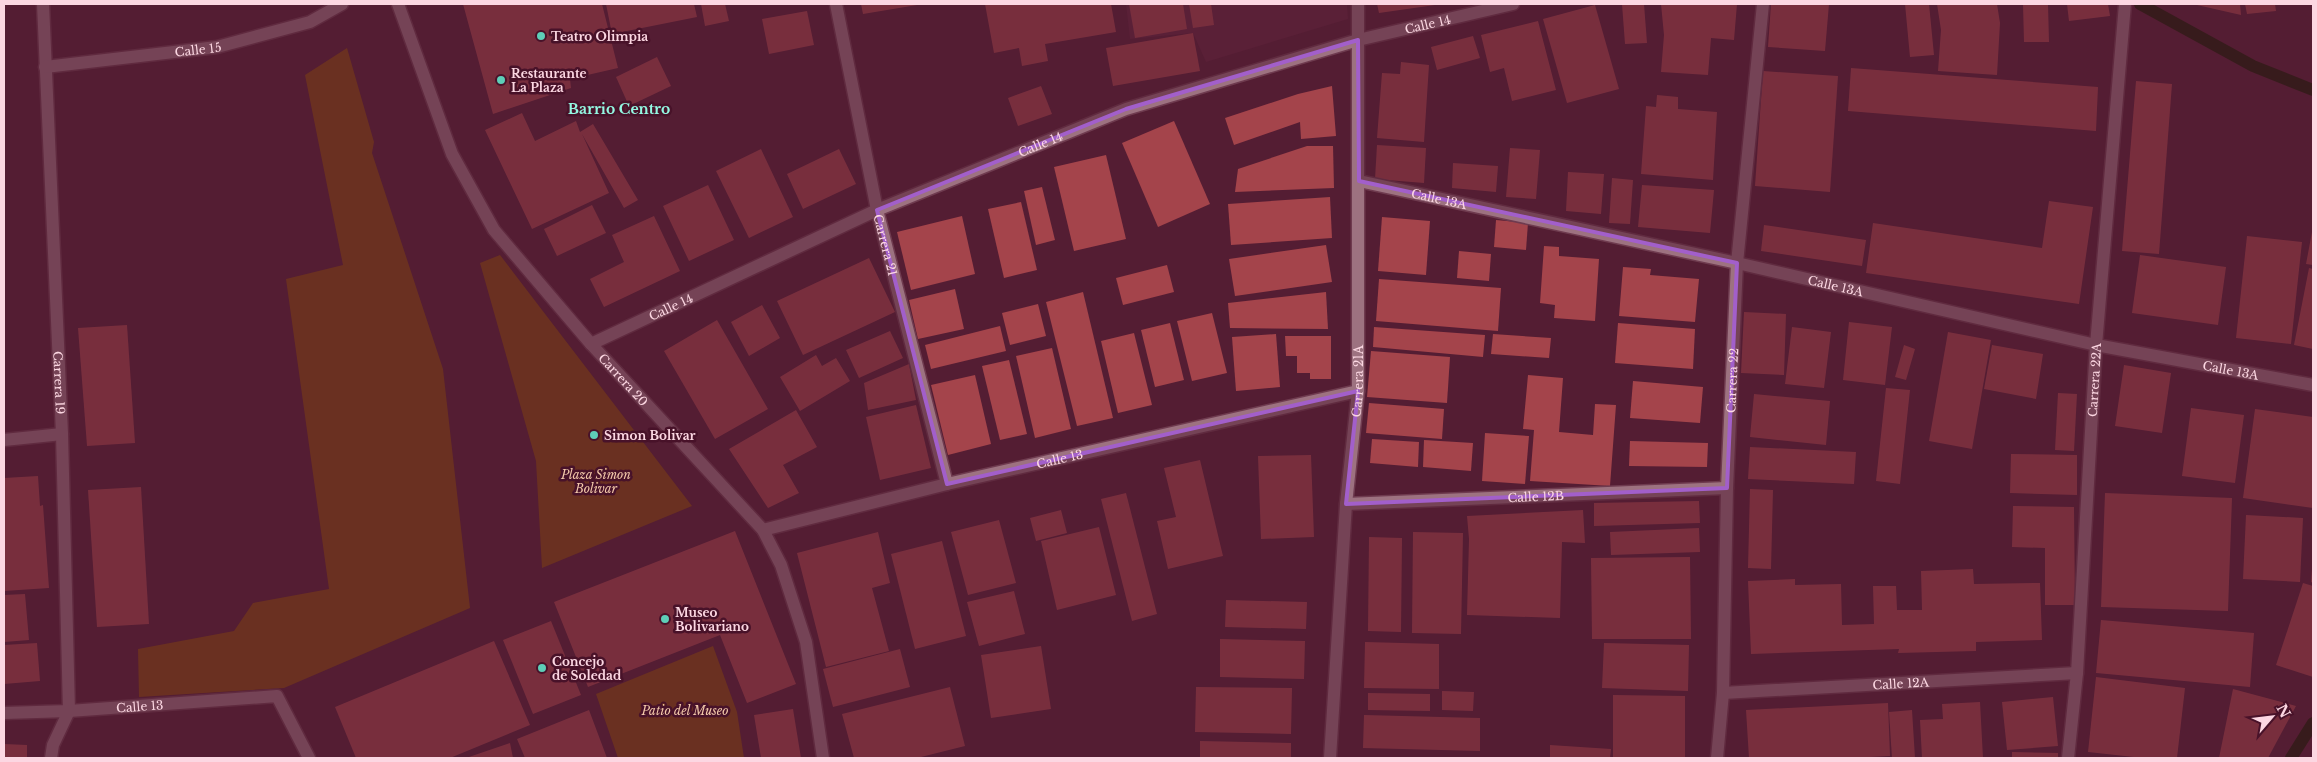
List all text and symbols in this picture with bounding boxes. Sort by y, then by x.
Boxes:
street label: Calle 14 [1403,11,1452,36]
place label: Teatro Olimpia [551,29,648,44]
marker: Teatro Olimpia [535,30,547,42]
street label: Calle 15 [174,39,223,59]
place label: Restaurante La Plaza [511,66,587,95]
marker: Restaurante La Plaza [495,74,507,86]
district label: Barrio Centro [568,100,670,118]
street label: Calle 14 [1016,128,1065,160]
street label: Calle 13A [1410,185,1469,212]
street label: Carrera 21 [871,212,901,277]
street label: Calle 13A [1806,272,1866,299]
street label: Calle 14 [646,290,695,323]
street label: Carrera 22A [2084,342,2104,417]
street label: Carrera 21A [1348,344,1366,418]
street label: Carrera 22 [1723,348,1741,413]
street label: Carrera 20 [596,350,652,409]
street label: Carrera 19 [51,351,69,415]
street label: Calle 13A [2202,357,2261,382]
place label: Simon Bolivar [604,428,696,443]
marker: Simon Bolivar [588,429,600,441]
street label: Calle 13 [1035,446,1084,471]
park label: Plaza Simon Bolivar [560,467,631,496]
street label: Calle 12B [1507,487,1564,505]
place label: Museo Bolivariano [675,605,749,634]
marker: Museo Bolivariano [659,613,671,625]
place label: Concejo de Soledad [552,654,622,683]
marker: Concejo de Soledad [536,662,548,674]
street label: Calle 12A [1872,674,1930,692]
north arrow [2247,692,2297,742]
street label: Calle 13 [116,697,164,715]
text: N [2272,701,2295,721]
park label: Patio del Museo [640,703,729,718]

